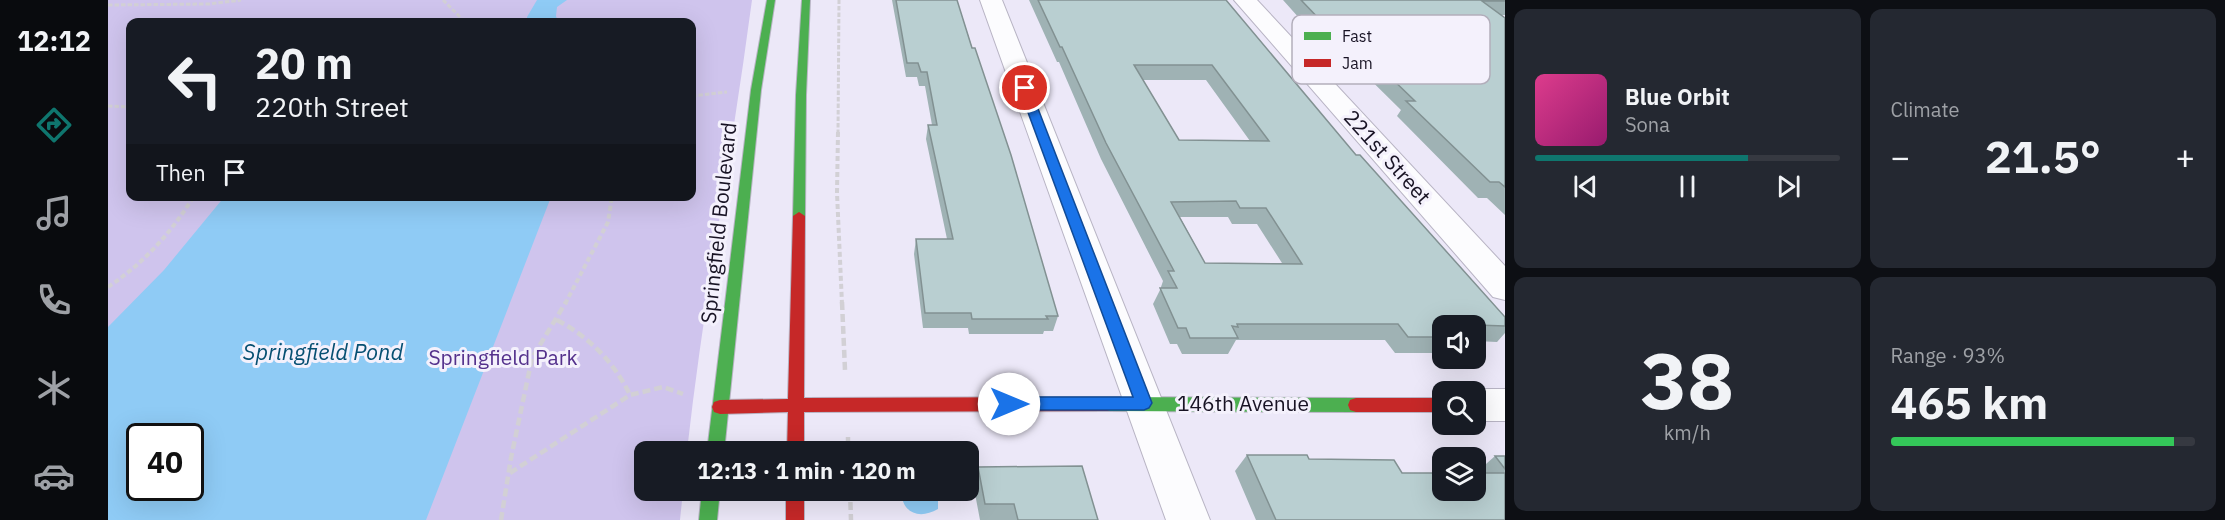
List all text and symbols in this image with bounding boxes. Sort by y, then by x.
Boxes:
legend [1292,15,1490,84]
text: 12:12 [17,23,91,58]
text: Fast [1342,26,1372,46]
text: 20 m [255,36,353,91]
icon: left [156,42,234,120]
text: Jam [1342,53,1373,73]
pin [999,62,1050,113]
icon: arrive [1008,71,1041,104]
text: Blue Orbit [1625,82,1730,111]
text: 220th Street [255,89,409,124]
text: Climate [1891,96,1959,123]
street label: 221st Street [1338,103,1438,209]
icon: directions [33,104,75,146]
text: Sona [1625,111,1670,138]
street label: Springfield Boulevard [694,121,742,325]
text: 21.5° [1985,127,2101,185]
text: − [1891,135,1910,178]
text: + [2175,135,2195,178]
icon: arrive [218,156,251,189]
text: Then [156,158,206,187]
icon: previous [1569,170,1602,203]
icon: pause [1671,170,1704,203]
icon: next [1772,170,1805,203]
icon: music [33,192,75,234]
icon: phone [33,279,75,321]
map controls [1432,315,1486,501]
button: sound [1432,315,1486,369]
text: 38 [1640,329,1734,430]
water label: Springfield Pond [243,337,403,366]
text: Range · 93% [1891,342,2005,369]
park label: Springfield Park [428,343,578,371]
icon: climate [33,367,75,409]
position arrow [977,372,1041,436]
text: 465 km [1891,373,2048,431]
button: search [1432,381,1486,435]
street label: 146th Avenue [1177,389,1309,417]
text: km/h [1664,419,1711,446]
speed limit sign: 40 [126,423,204,501]
button: layers [1432,447,1486,501]
icon: car [33,455,75,497]
text: 12:13 · 1 min · 120 m [697,456,916,485]

